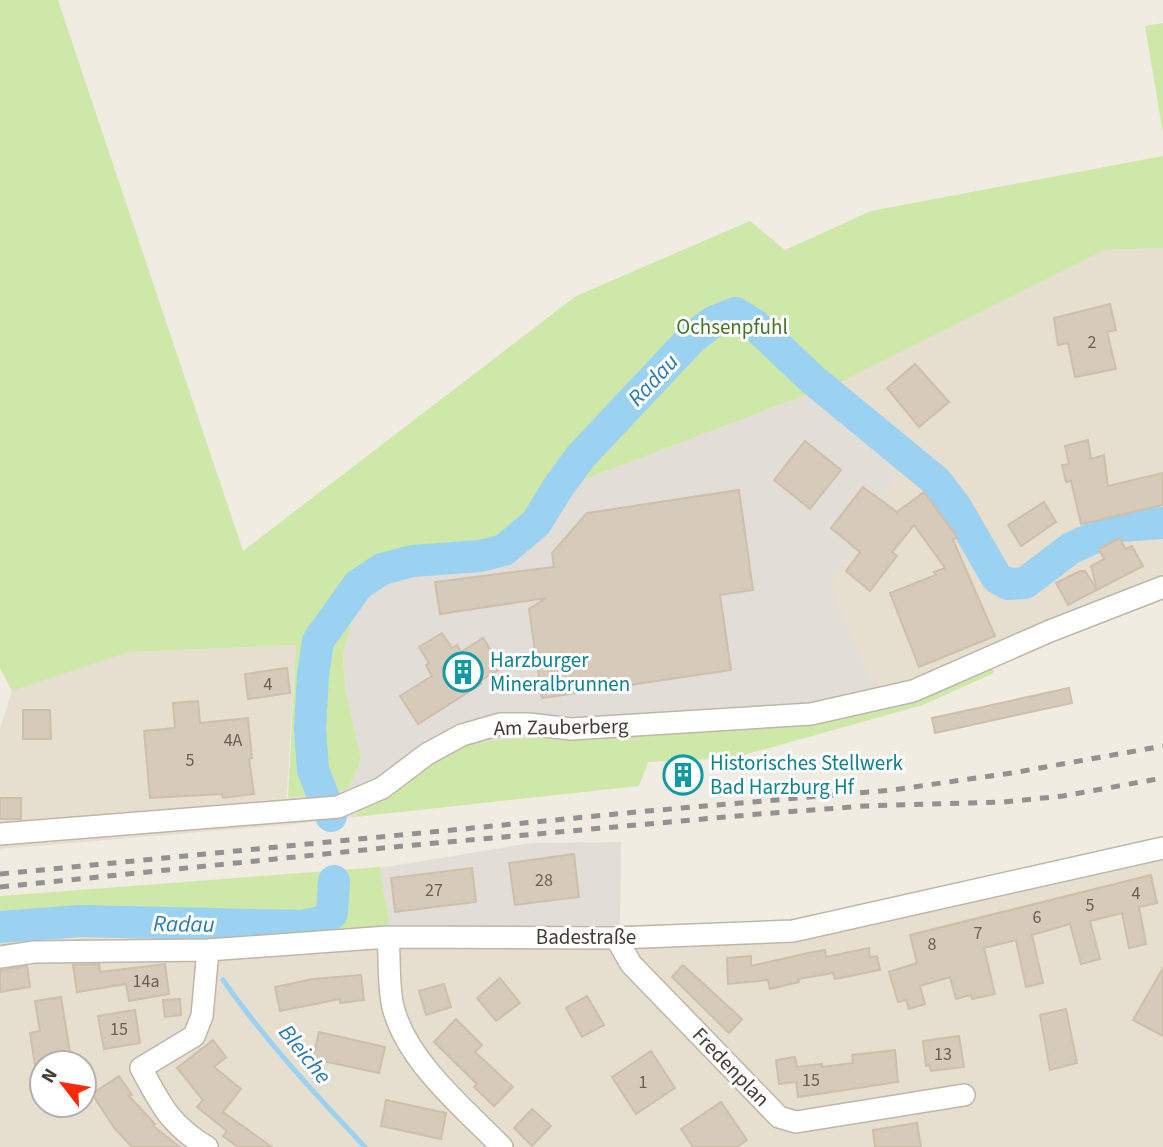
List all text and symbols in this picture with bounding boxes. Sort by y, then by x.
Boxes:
park label: Ochsenpfuhl [676,312,788,342]
house number: 2 [1088,330,1097,355]
water label: Radau [620,346,686,414]
place label: Harzburger Mineralbrunnen [490,645,630,699]
building icon: Harzburger Mineralbrunnen [442,651,484,693]
house number: 4 [264,672,273,697]
street label: Am Zauberberg [493,711,629,743]
house number: 4A [224,728,243,753]
house number: 5 [186,748,195,773]
place label: Historisches Stellwerk Bad Harzburg Hf [710,748,903,802]
building icon: Historisches Stellwerk Bad Harzburg Hf [662,754,704,796]
house number: 28 [535,868,553,893]
house number: 27 [425,878,443,903]
house number: 4 [1132,881,1141,906]
house number: 5 [1086,893,1095,918]
house number: 6 [1033,905,1042,930]
water label: Radau [153,907,215,941]
house number: 7 [974,921,983,946]
street label: Badestraße [536,922,636,952]
house number: 8 [928,932,937,957]
house number: 14a [133,969,159,994]
house number: 15 [110,1017,128,1042]
water label: Bleiche [271,1017,339,1091]
street label: Fredenplan [685,1021,777,1113]
house number: 13 [934,1042,952,1067]
north arrow [28,1049,98,1119]
text: N [35,1064,65,1088]
house number: 15 [802,1068,820,1093]
house number: 1 [639,1070,647,1095]

